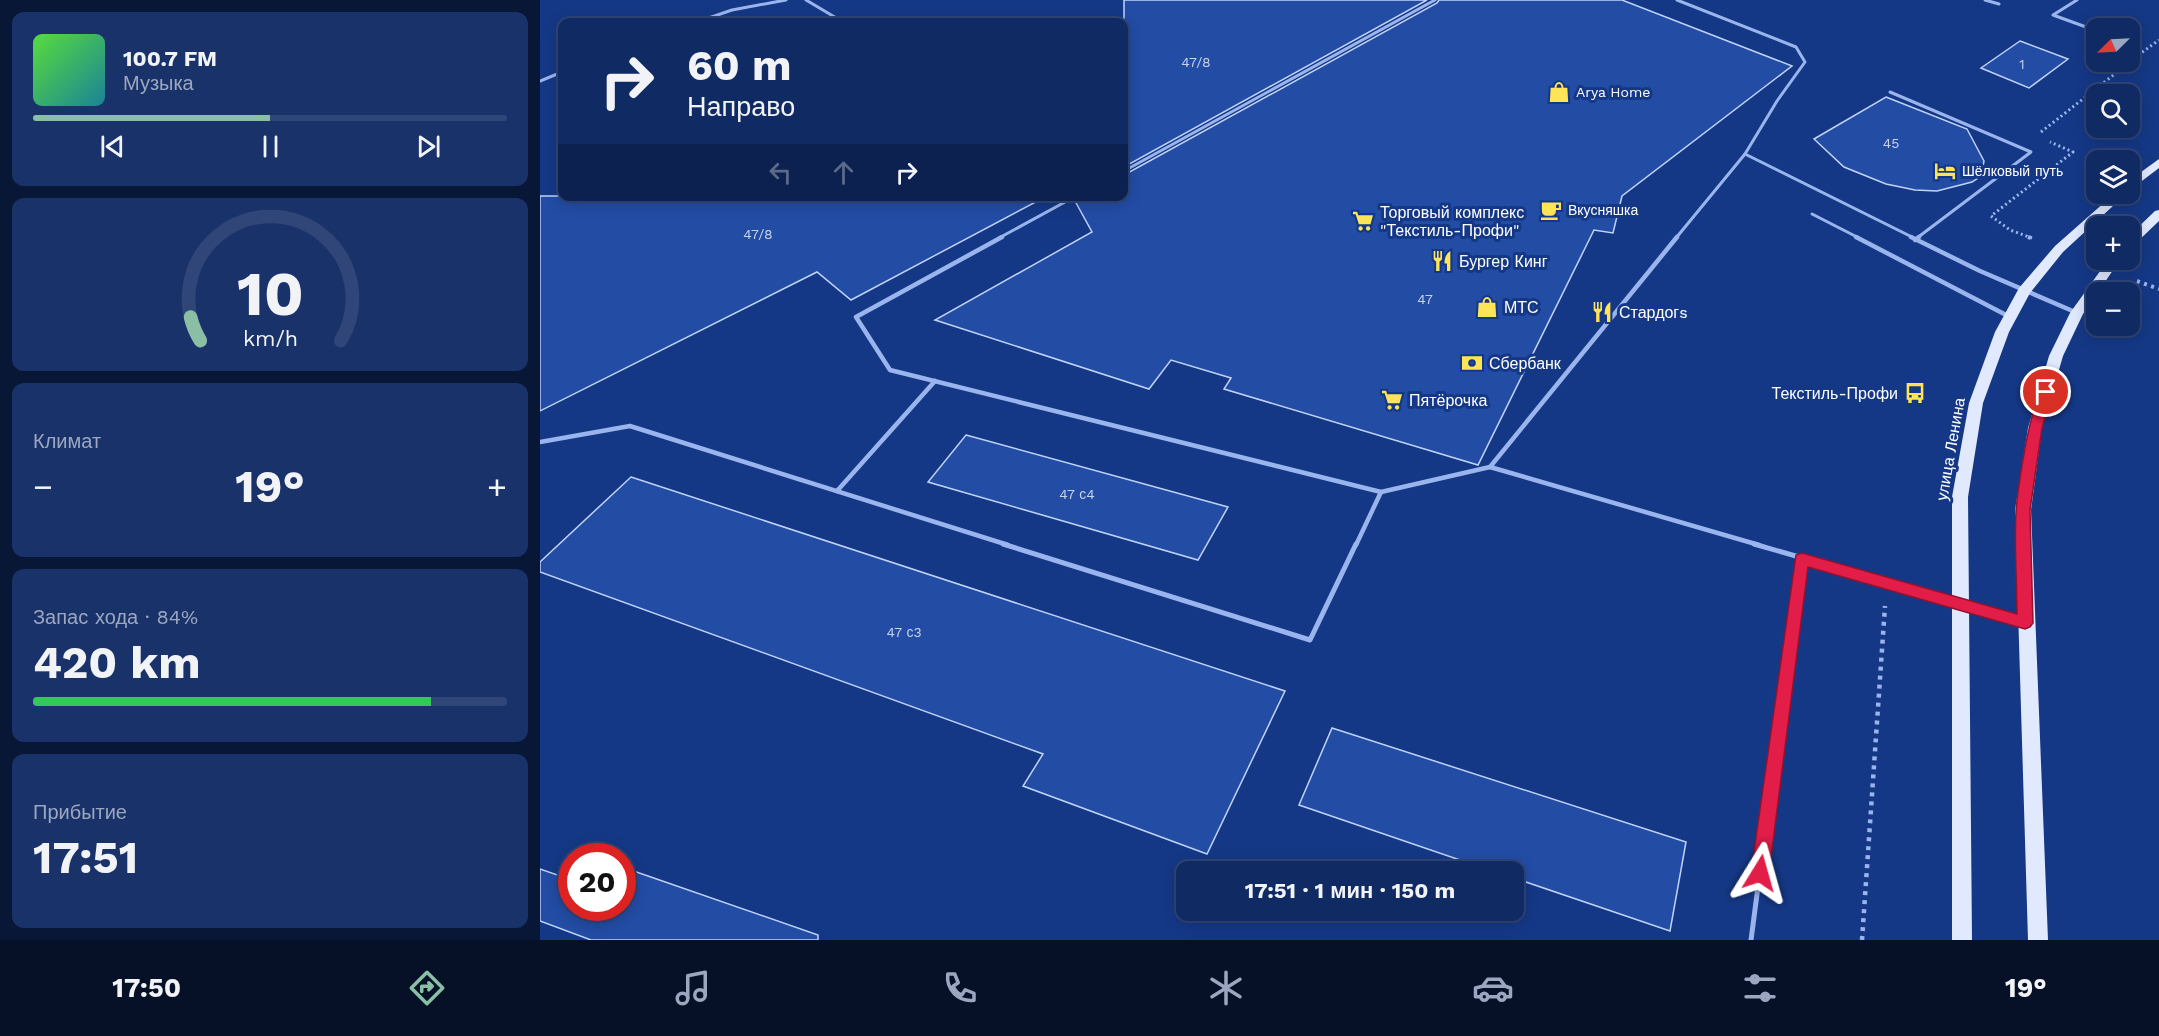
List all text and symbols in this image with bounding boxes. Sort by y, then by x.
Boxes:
north arrow [2086,18,2140,72]
map controls [2086,18,2140,336]
text: 60 m [687,41,791,90]
icon: right [588,42,666,120]
text: 100.7 FM [123,46,217,71]
house number: 47/8 [1181,54,1211,70]
house number: 1 [2019,56,2025,72]
text: Музыка [123,71,194,95]
shop icon: Arya Home [1547,80,1571,104]
place label: Arya Home [1576,84,1650,100]
button: search [2086,84,2140,138]
text: Направо [687,91,795,123]
icon: previous [96,130,129,163]
icon: pause [254,130,287,163]
icon: next [412,130,445,163]
house number: 45 [1883,135,1899,151]
button: layers [2086,150,2140,204]
icon: left [764,156,797,189]
icon: ahead [827,156,860,189]
icon: right [890,156,923,189]
hotel icon: Шёлковый путь [1933,159,1957,183]
place label: Шёлковый путь [1962,163,2063,179]
cafe icon: Вкусняшка [1539,198,1563,222]
place label: Вкусняшка [1568,202,1638,218]
place label: Торговый комплекс "Текстиль-Профи" [1380,203,1524,240]
supermarket icon: Торговый комплекс "Текстиль-Профи" [1351,209,1375,233]
button: + [2086,216,2140,270]
house number: 47/8 [743,226,773,242]
restaurant icon: Бургер Кинг [1430,249,1454,273]
place label: Бургер Кинг [1459,252,1548,271]
text: 10 [236,258,304,331]
button: − [2086,282,2140,336]
house number: 47 [1417,291,1433,307]
shop icon: МТС [1475,295,1499,319]
place label: МТС [1504,298,1539,317]
restaurant icon: Стардогs [1590,300,1614,324]
place label: Стардогs [1619,303,1688,322]
text: km/h [242,327,298,352]
bank icon: Сбербанк [1460,351,1484,375]
place label: Сбербанк [1489,354,1562,373]
pin [2020,366,2071,417]
icon: arrive [2029,375,2062,408]
bus stop icon: Текстиль-Профи [1903,381,1927,405]
place label: Текстиль-Профи [1772,384,1898,403]
supermarket icon: Пятёрочка [1380,388,1404,412]
place label: Пятёрочка [1409,391,1488,410]
street label: улица Ленина [1932,396,1969,502]
text: Климат [33,429,101,453]
text: 19° [235,460,305,513]
text: − [33,467,53,506]
text: + [487,467,507,506]
house number: 47 с4 [1059,486,1095,502]
text: Запас хода · 84% [33,605,198,629]
house number: 47 с3 [886,624,922,640]
text: 420 km [33,636,201,689]
text: Прибытие [33,800,127,824]
text: 17:51 [33,831,138,884]
position arrow [1728,841,1792,905]
speed limit sign: 20 [558,843,636,921]
text: 17:51 · 1 мин · 150 m [1245,878,1455,903]
icon: directions [406,967,448,1009]
icon: music [672,967,714,1009]
icon: phone [939,967,981,1009]
icon: climate [1205,967,1247,1009]
icon: car [1472,967,1514,1009]
icon: filters [1739,967,1781,1009]
text: 17:50 [112,972,181,1004]
text: 19° [2005,972,2047,1004]

